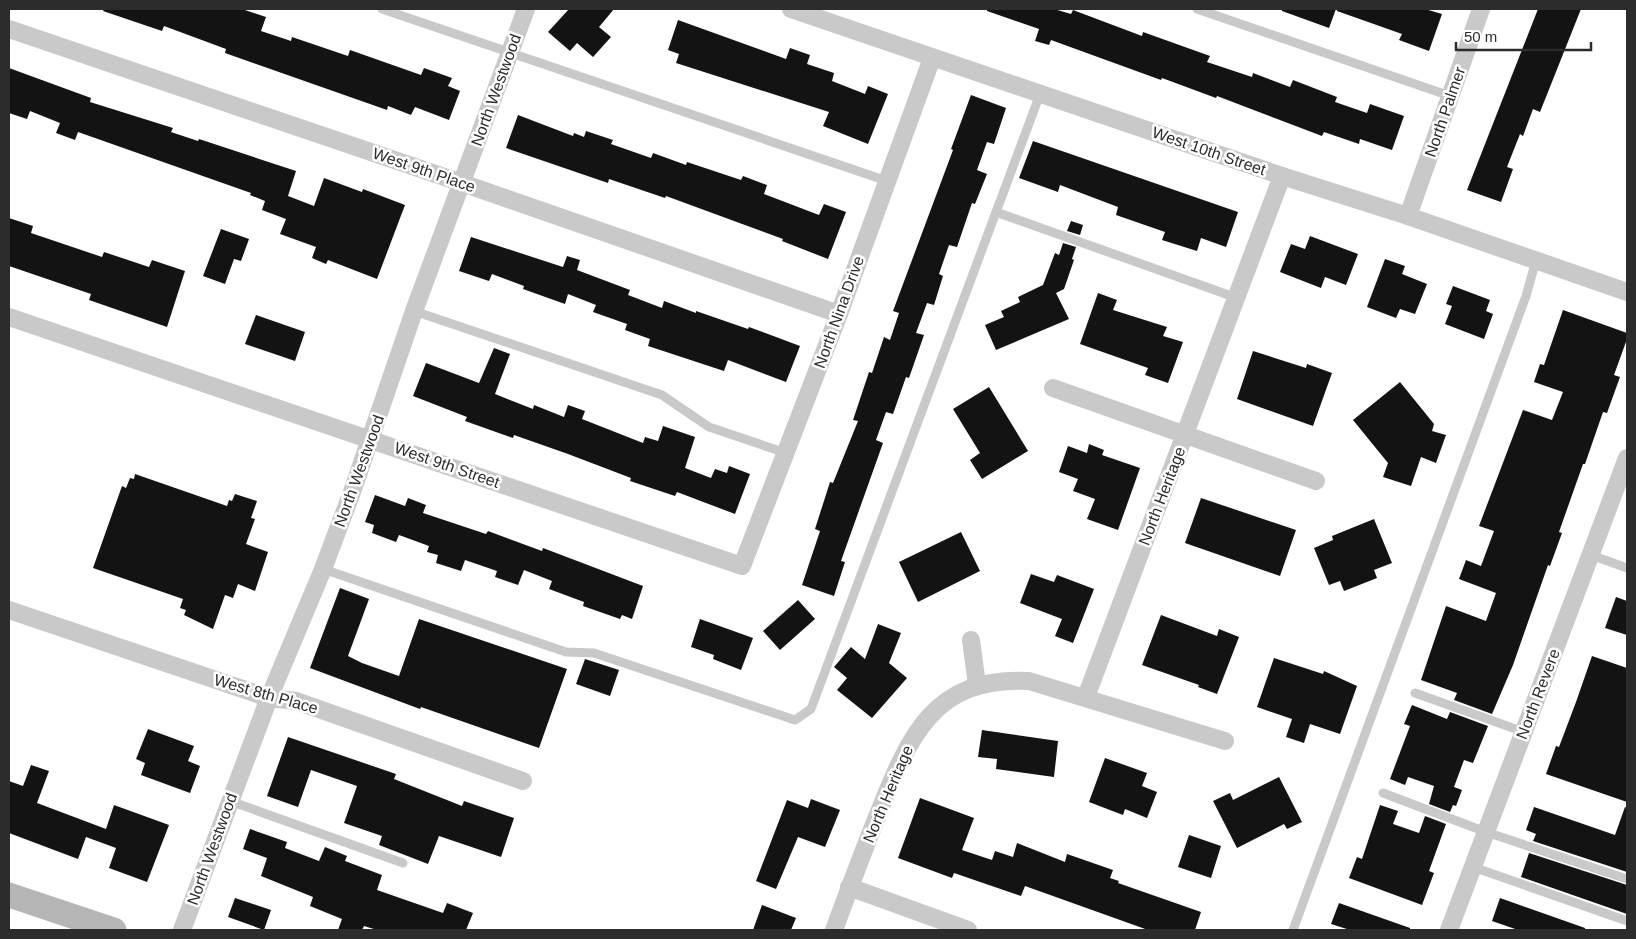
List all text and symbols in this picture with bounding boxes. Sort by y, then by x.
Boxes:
scale bar [1456,20,1591,52]
text: 50 m [1464,28,1497,45]
street label: North Westwood [468,32,524,148]
street label: North Palmer [1422,64,1469,159]
street label: West 10th Street [1150,124,1268,179]
street label: West 9th Place [370,144,478,196]
street label: North Nina Drive [811,253,867,370]
street label: North Westwood [331,413,387,529]
street label: West 9th Street [392,439,502,491]
street label: North Heritage [1135,444,1189,548]
street label: North Revere [1513,646,1563,741]
street label: West 8th Place [212,671,320,717]
street label: North Heritage [860,743,916,845]
street label: North Westwood [184,791,240,907]

